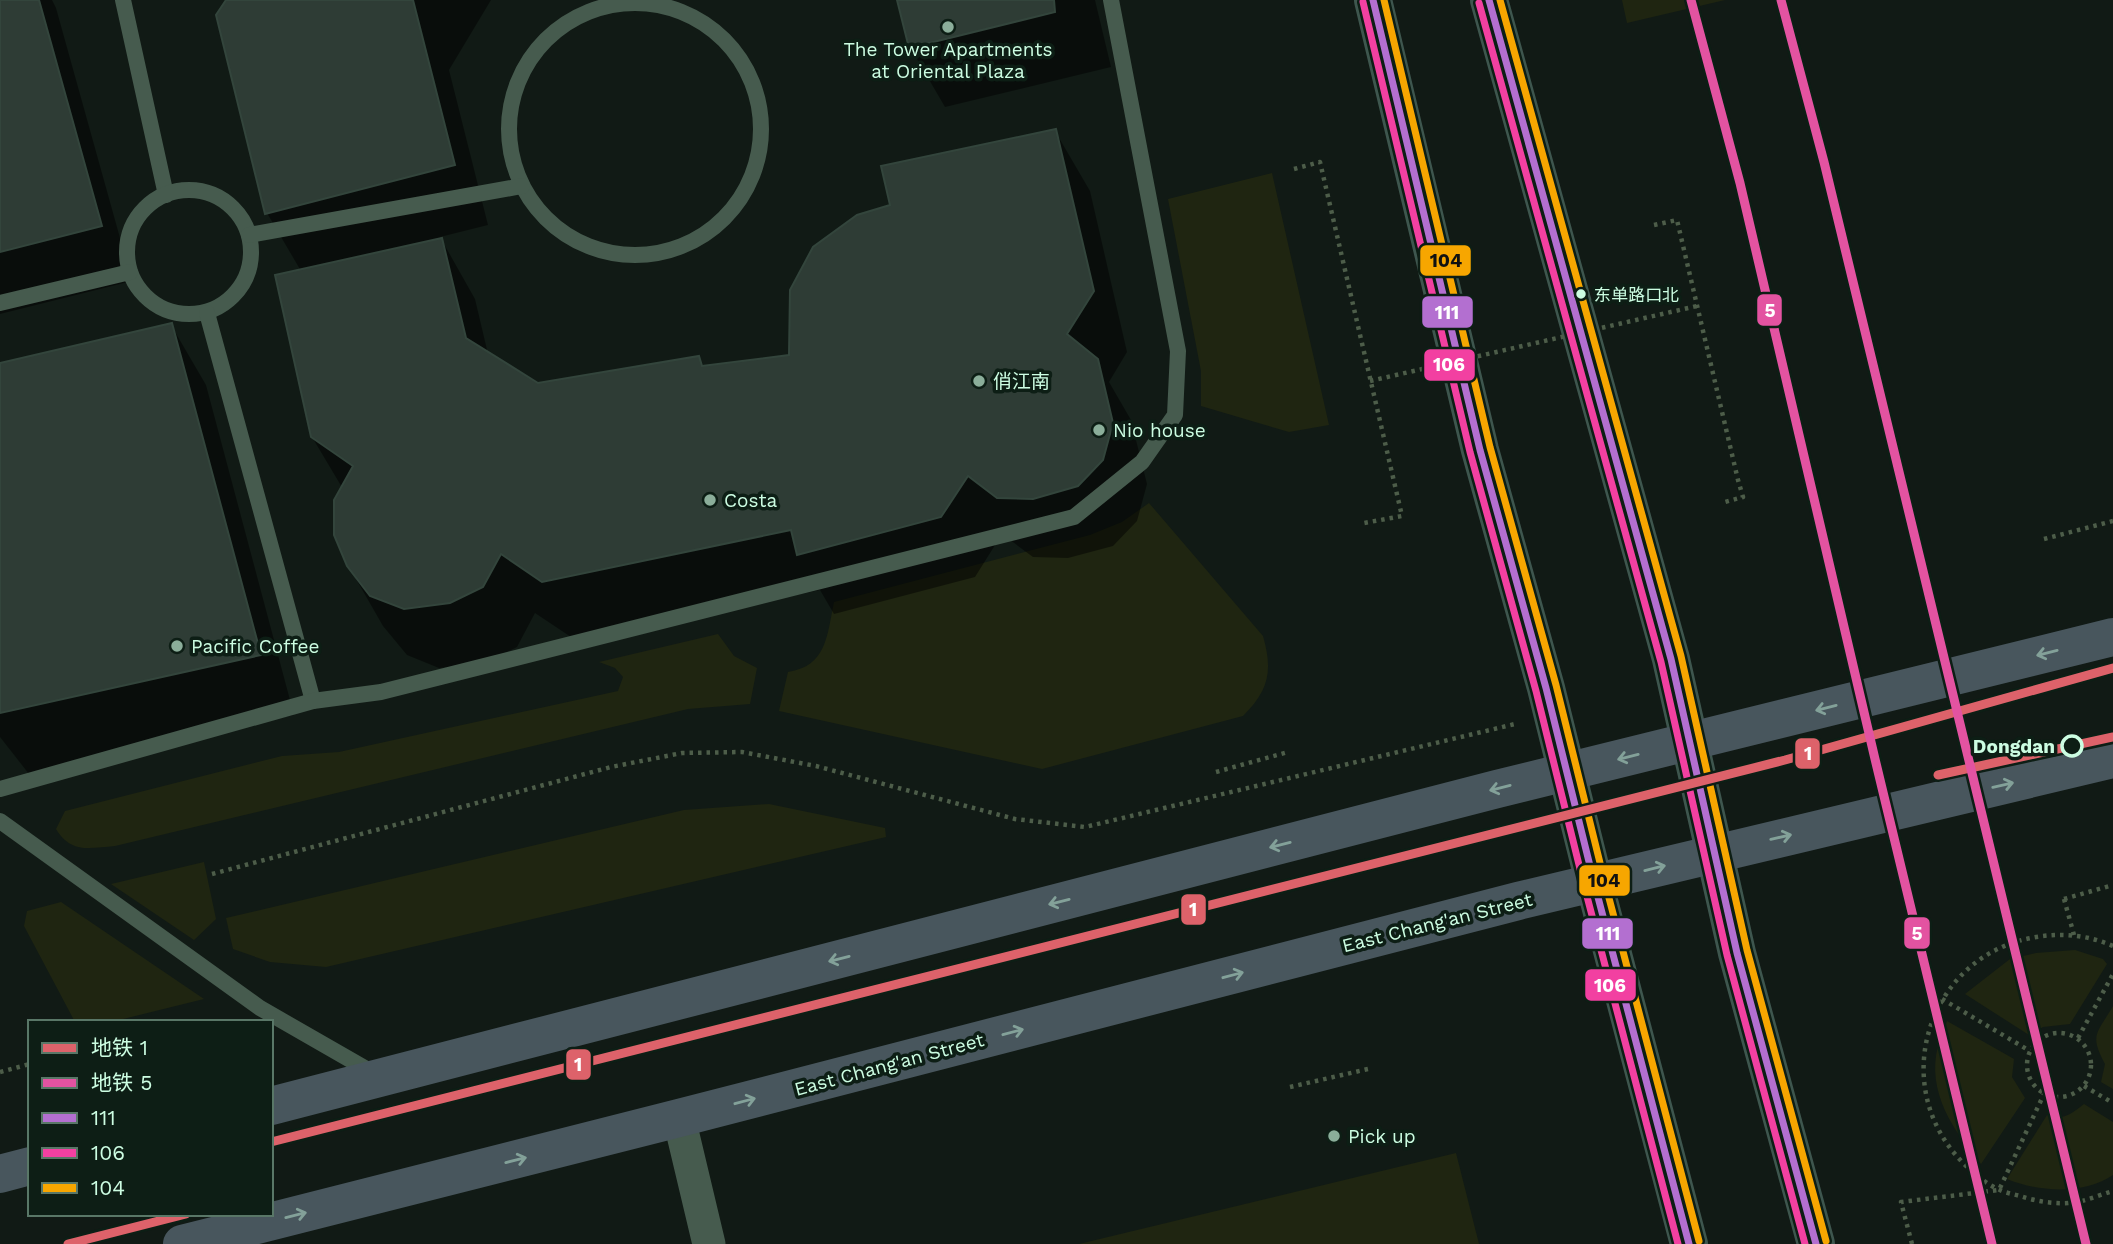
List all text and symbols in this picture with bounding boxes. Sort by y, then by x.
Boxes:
marker: The Tower Apartments at Oriental Plaza [940,19,956,35]
place label: The Tower Apartments at Oriental Plaza [844,38,1052,83]
line badge: 104 [1419,244,1472,277]
text: 104 [1430,249,1462,272]
place label: 东单路口北 [1594,285,1679,305]
marker: 东单路口北 [1574,287,1588,301]
line badge: 5 [1756,293,1783,327]
line badge: 111 [1421,295,1474,329]
text: 5 [1764,299,1776,322]
text: 111 [1435,301,1459,324]
line badge: 106 [1423,348,1476,382]
text: 106 [1433,353,1465,376]
place label: 俏江南 [993,370,1050,393]
marker: 俏江南 [971,373,987,389]
place label: Nio house [1113,419,1206,442]
marker: Nio house [1091,422,1107,438]
place label: Costa [724,489,777,512]
marker: Costa [702,492,718,508]
place label: Pacific Coffee [191,635,320,658]
marker: Pacific Coffee [169,638,185,654]
one-way arrow [2036,647,2059,660]
one-way arrow [1815,702,1838,715]
place label: Dongdan [1973,735,2055,758]
marker: Dongdan [2061,735,2083,757]
line badge: 1 [1794,737,1821,770]
text: 1 [1804,742,1812,765]
one-way arrow [1617,751,1640,764]
one-way arrow [1991,778,2013,791]
one-way arrow [1489,783,1511,796]
one-way arrow [1769,830,1792,843]
one-way arrow [1269,839,1292,852]
one-way arrow [1643,861,1665,874]
line badge: 104 [1578,864,1631,897]
text: 104 [1588,869,1620,892]
street label: East Chang'an Street [1340,888,1535,957]
line badge: 1 [1180,893,1207,926]
one-way arrow [1049,896,1071,909]
text: 1 [1189,898,1197,921]
line badge: 5 [1903,916,1931,950]
line badge: 111 [1581,917,1634,950]
text: 111 [1596,922,1620,945]
text: 5 [1911,922,1923,945]
one-way arrow [828,953,851,966]
one-way arrow [1221,968,1244,981]
line badge: 106 [1584,968,1637,1002]
text: 106 [1594,974,1626,997]
legend [28,1020,273,1216]
one-way arrow [1001,1025,1024,1038]
street label: East Chang'an Street [792,1028,986,1101]
text: 地铁 1 [91,1035,148,1060]
line badge: 1 [565,1048,592,1081]
text: 1 [574,1053,582,1076]
text: 地铁 5 [91,1070,152,1095]
one-way arrow [734,1094,756,1107]
text: 111 [91,1105,116,1130]
place label: Pick up [1348,1125,1416,1148]
marker: Pick up [1326,1128,1342,1144]
text: 106 [91,1140,125,1165]
one-way arrow [504,1153,527,1166]
text: 104 [91,1175,125,1200]
one-way arrow [284,1208,307,1222]

